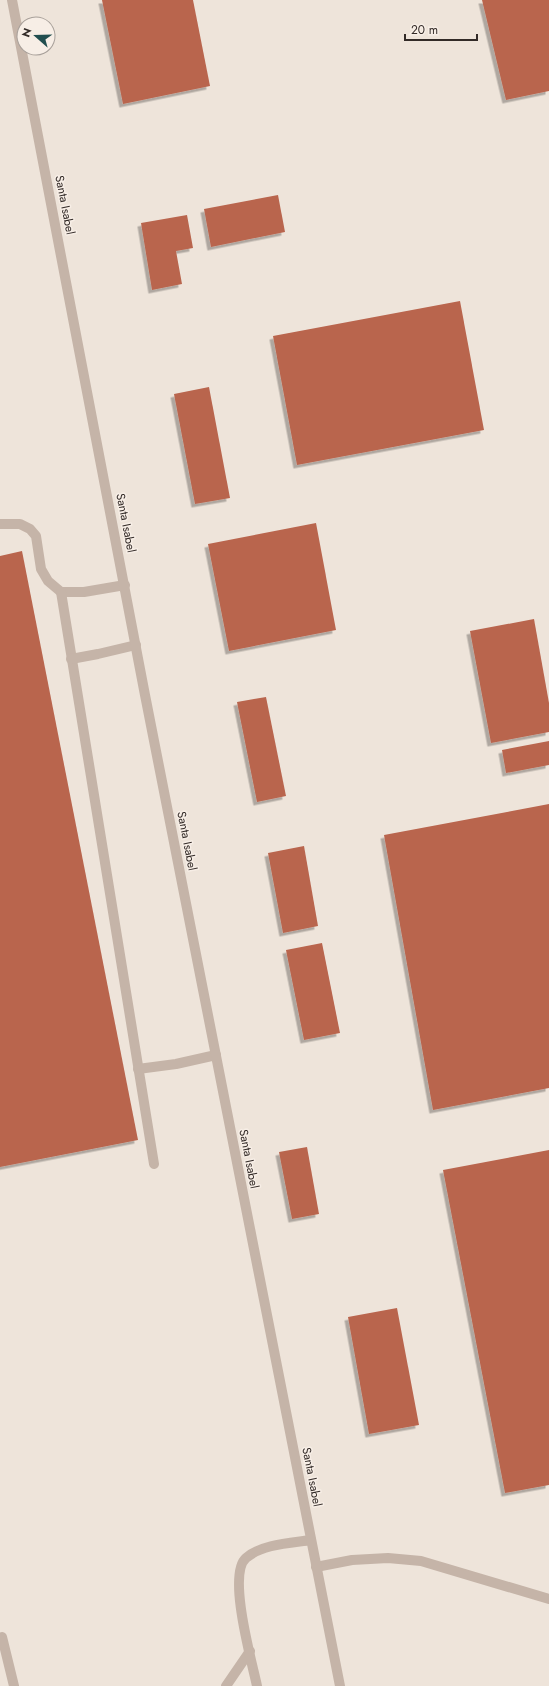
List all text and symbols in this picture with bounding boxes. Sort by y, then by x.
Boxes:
north arrow [16,16,56,56]
scale bar [405,16,477,42]
text: 20 m [411,21,438,39]
text: N [18,26,36,39]
street label: Santa Isabel [50,174,80,236]
street label: Santa Isabel [111,492,141,554]
street label: Santa Isabel [172,810,202,872]
street label: Santa Isabel [234,1128,264,1190]
street label: Santa Isabel [297,1446,327,1508]

